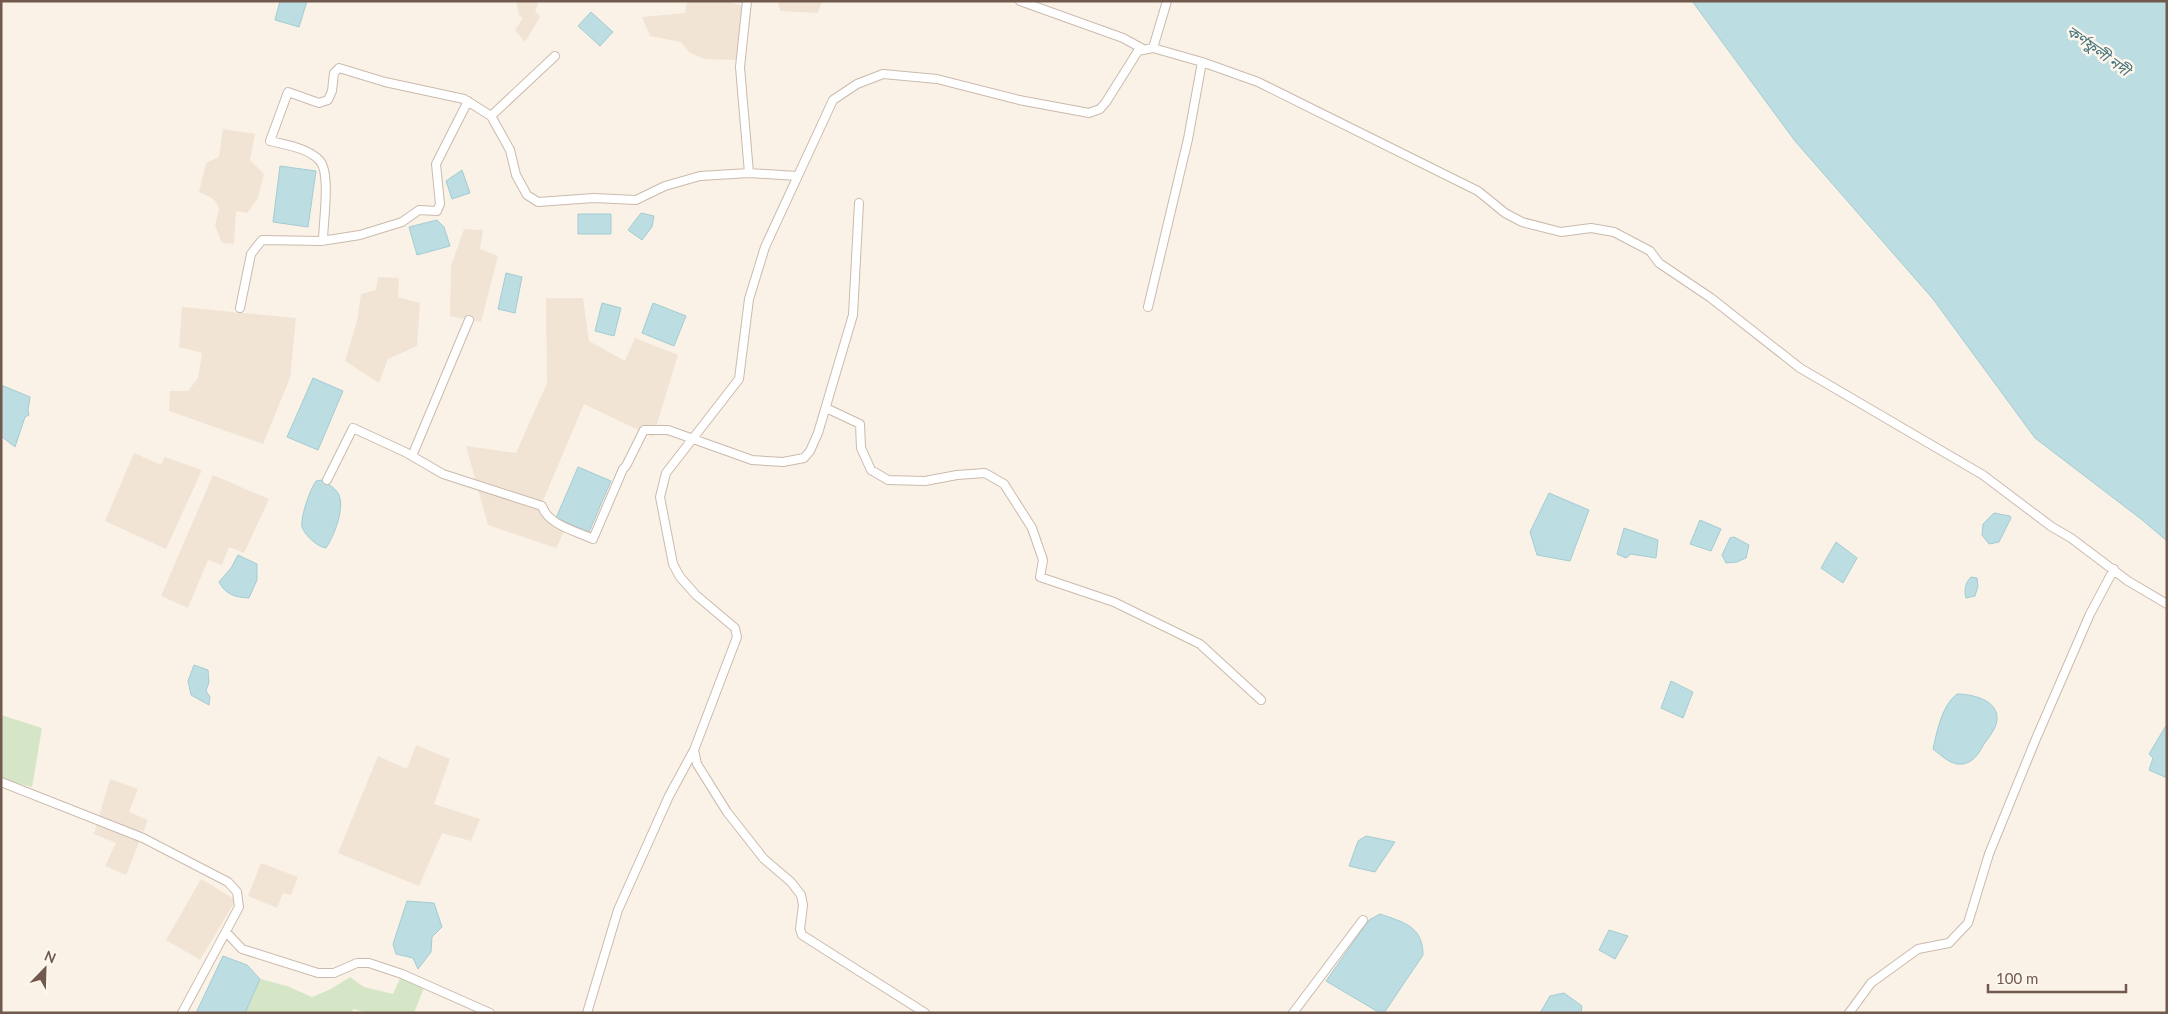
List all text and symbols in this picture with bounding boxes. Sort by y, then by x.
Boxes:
water label: কর্ণফুলী নদী [2063,21,2136,82]
north arrow [20,944,70,994]
text: N [42,947,59,967]
scale bar [1988,962,2126,994]
text: 100 m [1996,969,2038,987]

